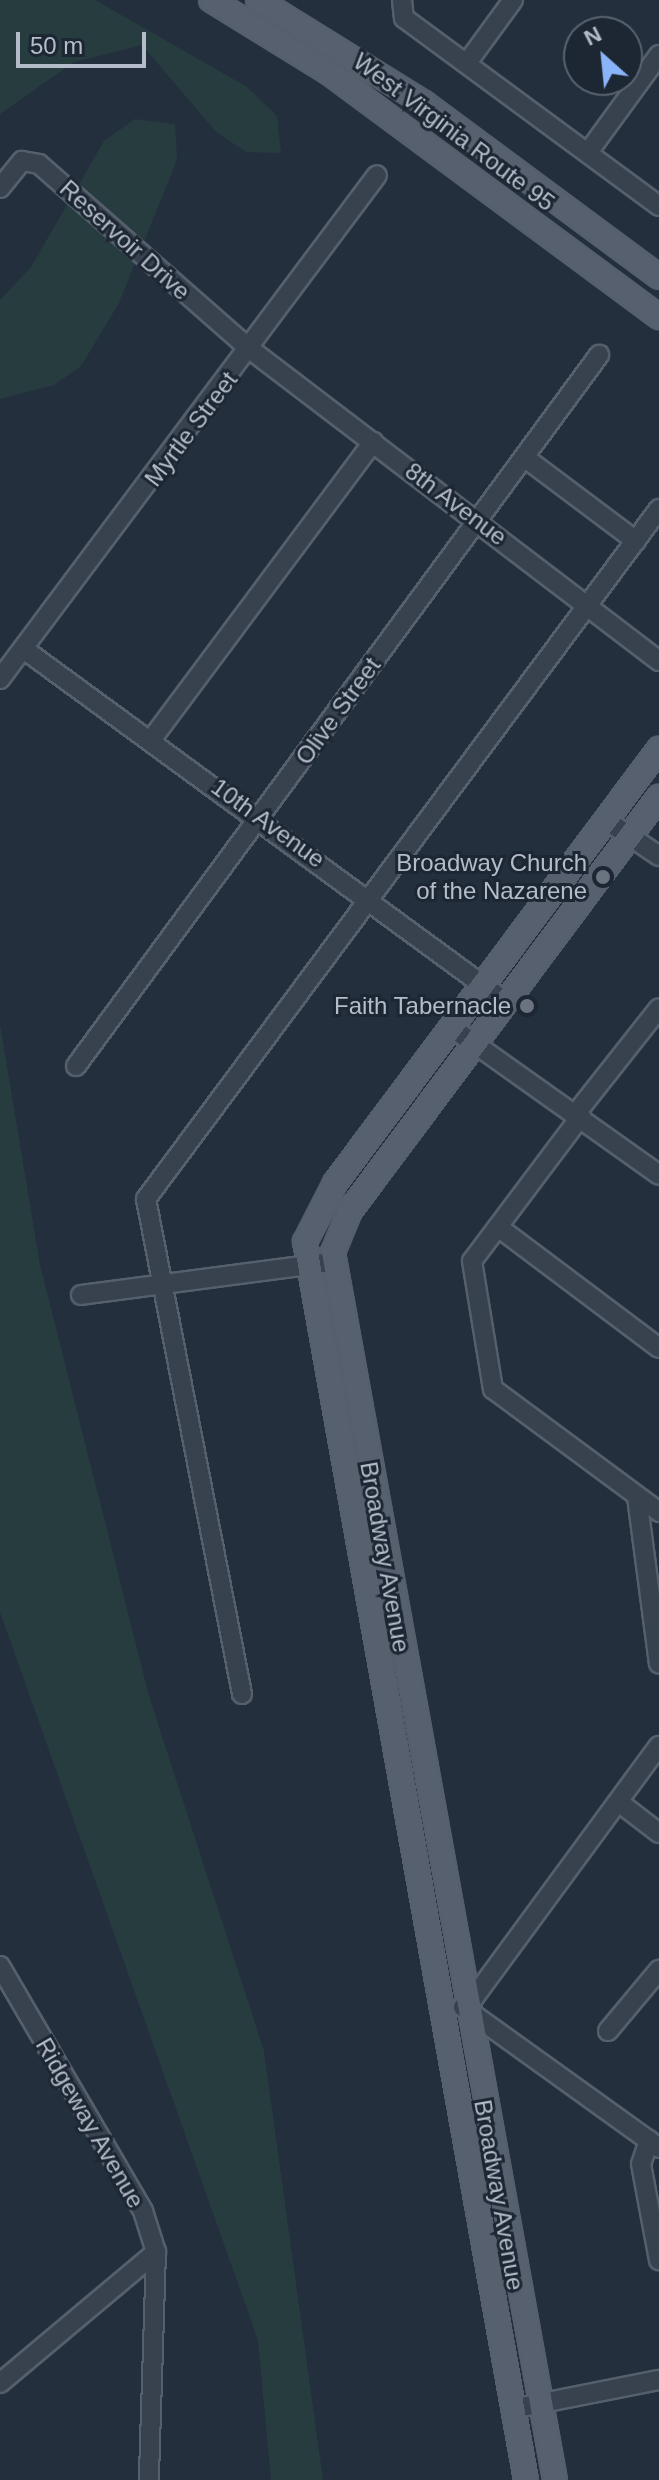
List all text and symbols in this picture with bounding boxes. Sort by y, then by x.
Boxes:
scale bar [20,16,150,66]
north arrow [563,16,643,96]
text: N [580,21,606,51]
text: 50 m [30,32,83,59]
street label: West Virginia Route 95 [348,47,560,217]
street label: Reservoir Drive [54,174,196,306]
street label: Myrtle Street [139,366,243,492]
street label: 8th Avenue [399,456,513,552]
street label: Olive Street [290,652,386,770]
street label: 10th Avenue [205,772,331,874]
place label: Broadway Church of the Nazarene [396,849,587,905]
marker: Broadway Church of the Nazarene [594,868,612,886]
place label: Faith Tabernacle [334,992,511,1020]
marker: Faith Tabernacle [518,997,536,1015]
street label: Broadway Avenue [354,1459,416,1655]
street label: Ridgeway Avenue [29,2032,151,2214]
street label: Broadway Avenue [468,2097,530,2293]

